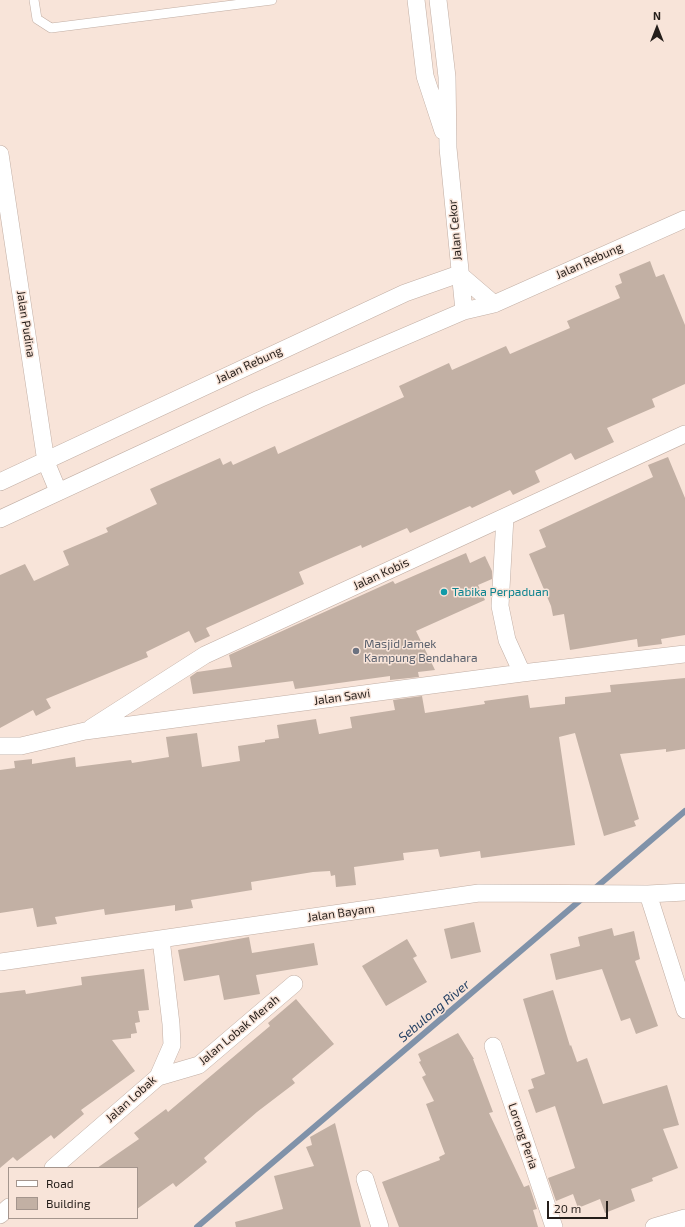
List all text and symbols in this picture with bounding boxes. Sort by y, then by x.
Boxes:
north arrow [637,8,677,48]
text: N [653,9,661,22]
street label: Jalan Cekor [445,199,465,261]
street label: Jalan Rebung [553,240,625,282]
street label: Jalan Pudina [14,289,38,359]
street label: Jalan Rebung [214,343,284,387]
street label: Jalan Kobis [351,555,411,593]
place label: Tabika Perpaduan [452,585,549,599]
marker: Tabika Perpaduan [439,587,449,597]
place label: Masjid Jamek Kampung Bendahara [364,637,478,665]
marker: Masjid Jamek Kampung Bendahara [351,646,361,656]
street label: Jalan Sawi [313,686,371,708]
street label: Jalan Bayam [306,901,376,925]
water label: Sebulong River [395,977,473,1045]
street label: Jalan Lobak Merah [196,992,282,1068]
street label: Jalan Lobak [103,1073,159,1125]
street label: Lorong Peria [505,1101,541,1171]
legend [8,1167,138,1219]
text: Road [46,1176,74,1190]
scale bar [549,1193,610,1219]
text: Building [46,1196,90,1210]
text: 20 m [554,1201,581,1215]

